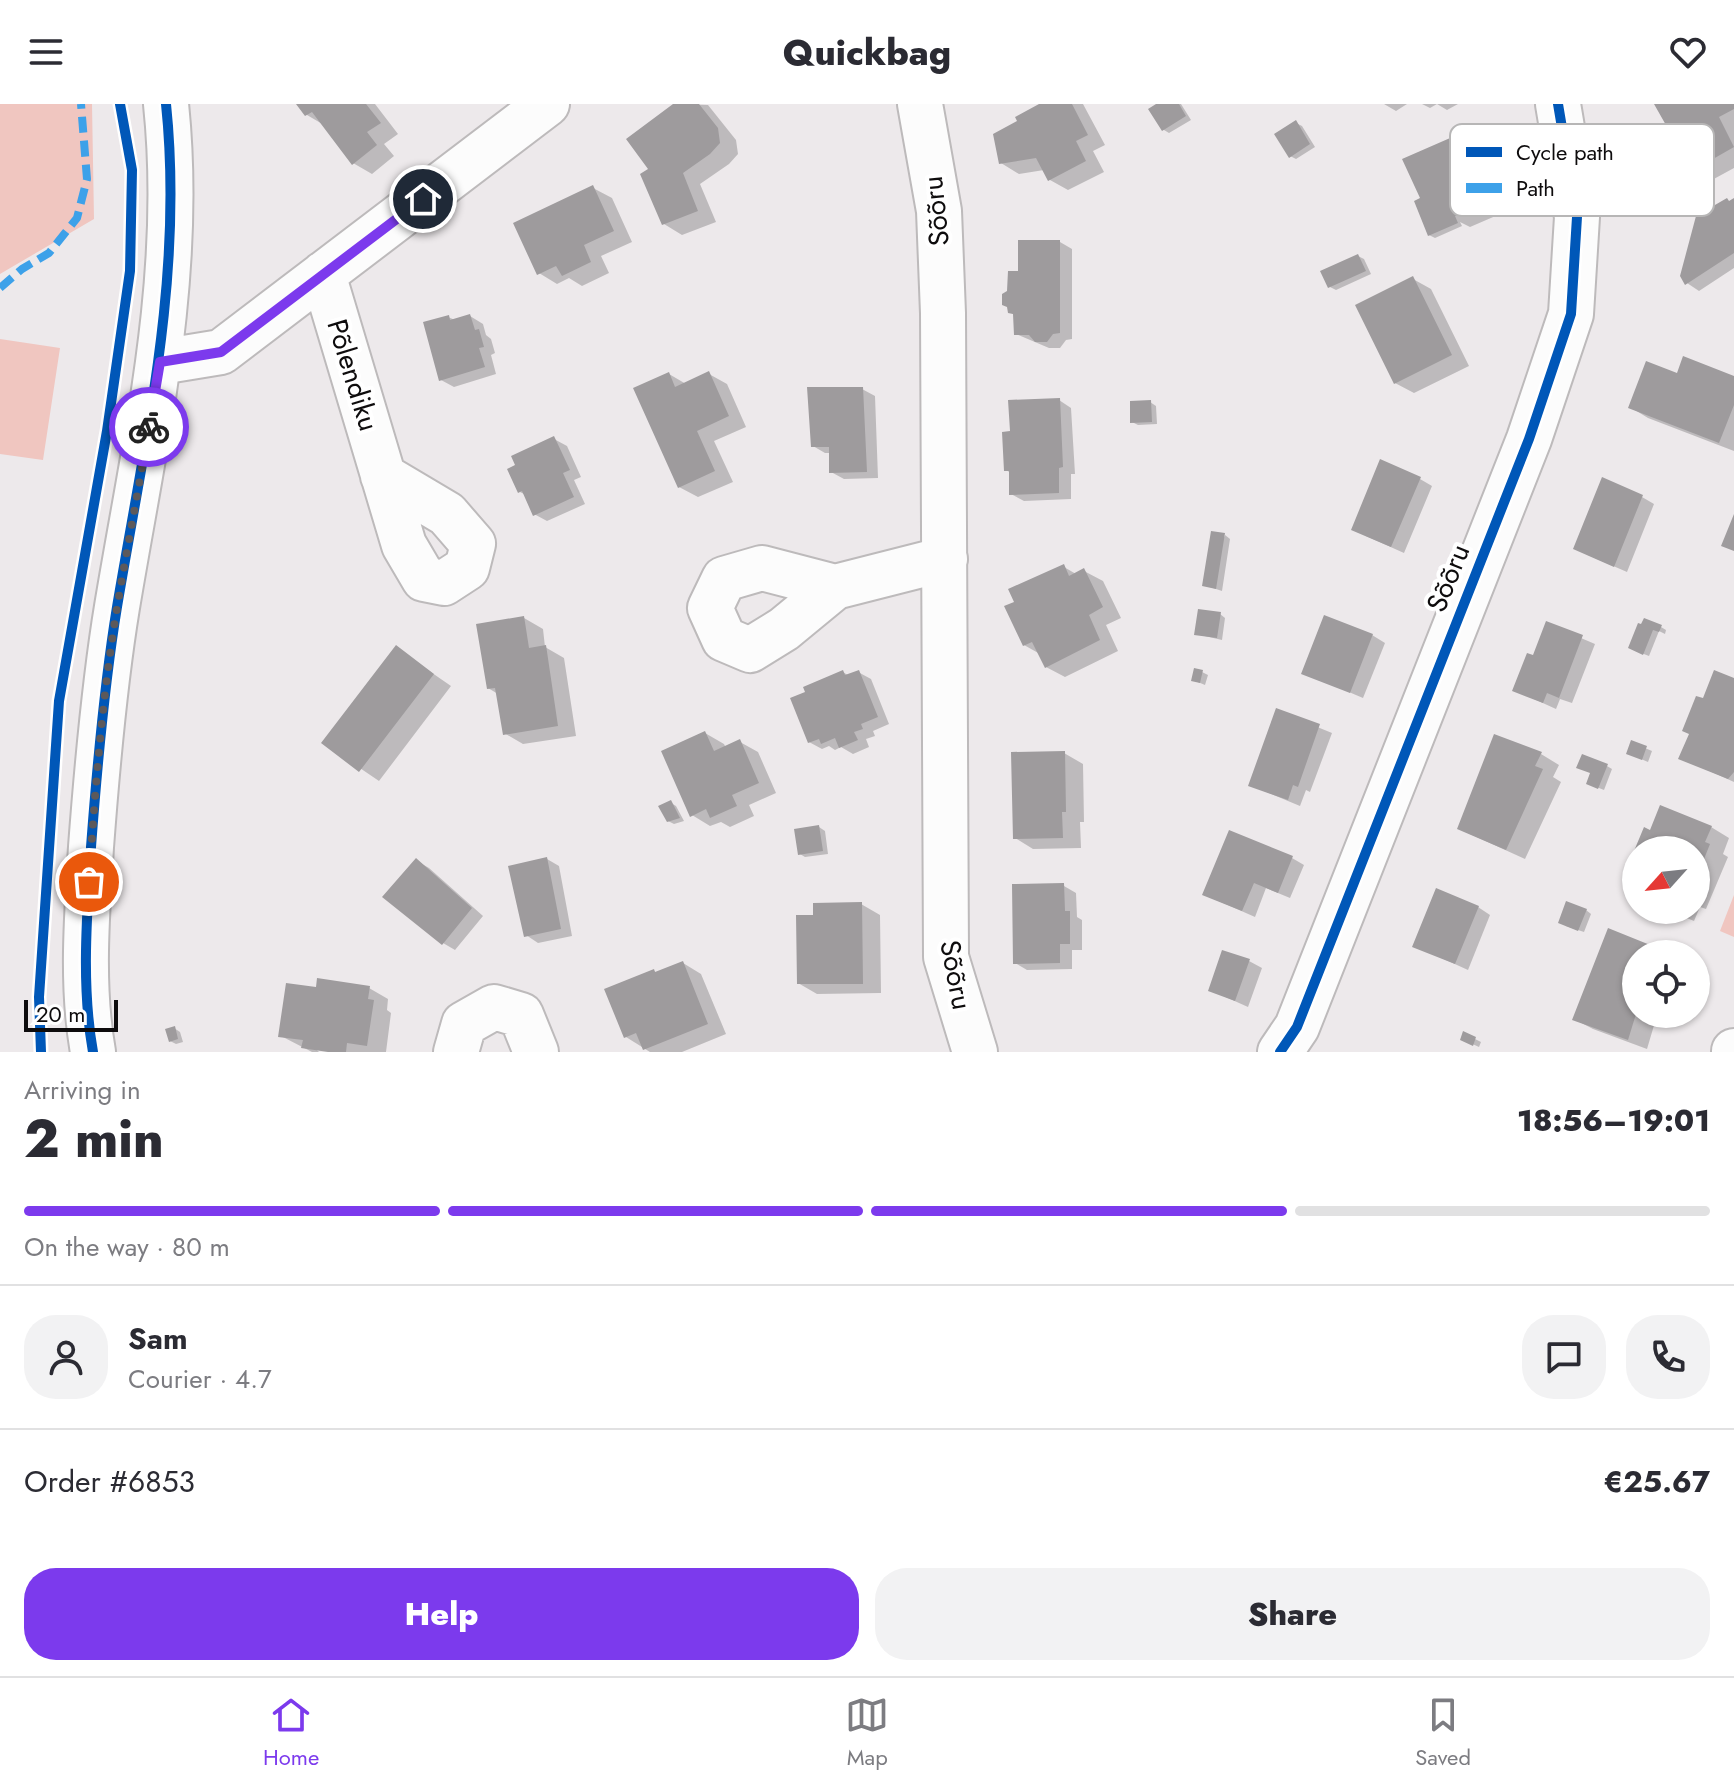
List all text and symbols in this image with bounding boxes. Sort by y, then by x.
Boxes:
text: Quickbag [783,26,951,78]
icon: menu [24,30,68,74]
icon: heart [1666,30,1710,74]
legend [1450,124,1714,216]
text: Cycle path [1516,136,1614,168]
pin [389,165,457,233]
text: Path [1516,172,1555,204]
street label: Sõõru [912,174,960,248]
icon: home [401,177,445,221]
street label: Põlendiku [317,314,389,436]
courier [109,387,189,467]
icon: bike [127,405,171,449]
street label: Sõõru [1416,538,1480,618]
north arrow [1622,836,1710,924]
map controls [1622,836,1710,1028]
pin [55,848,123,916]
icon: bag [67,860,111,904]
street label: Sõõru [929,937,983,1013]
button: locate [1622,940,1710,1028]
scale bar [24,996,118,1032]
text: 20 m [36,998,85,1030]
text: Arriving in [24,1071,141,1109]
text: 18:56–19:01 [1517,1099,1710,1142]
text: 2 min [24,1101,164,1177]
text: On the way · 80 m [24,1228,230,1266]
button: person [24,1315,108,1399]
button: chat [1522,1315,1606,1399]
button: phone [1626,1315,1710,1399]
text: Sam [128,1317,188,1360]
text: Courier · 4.7 [128,1360,272,1398]
text: Order #6853 [24,1460,195,1503]
text: €25.67 [1604,1460,1710,1503]
button: Help [24,1568,859,1660]
button: Share [875,1568,1710,1660]
tab: Home [263,1693,319,1773]
tab: Map [845,1693,889,1773]
tab: Saved [1415,1693,1471,1773]

